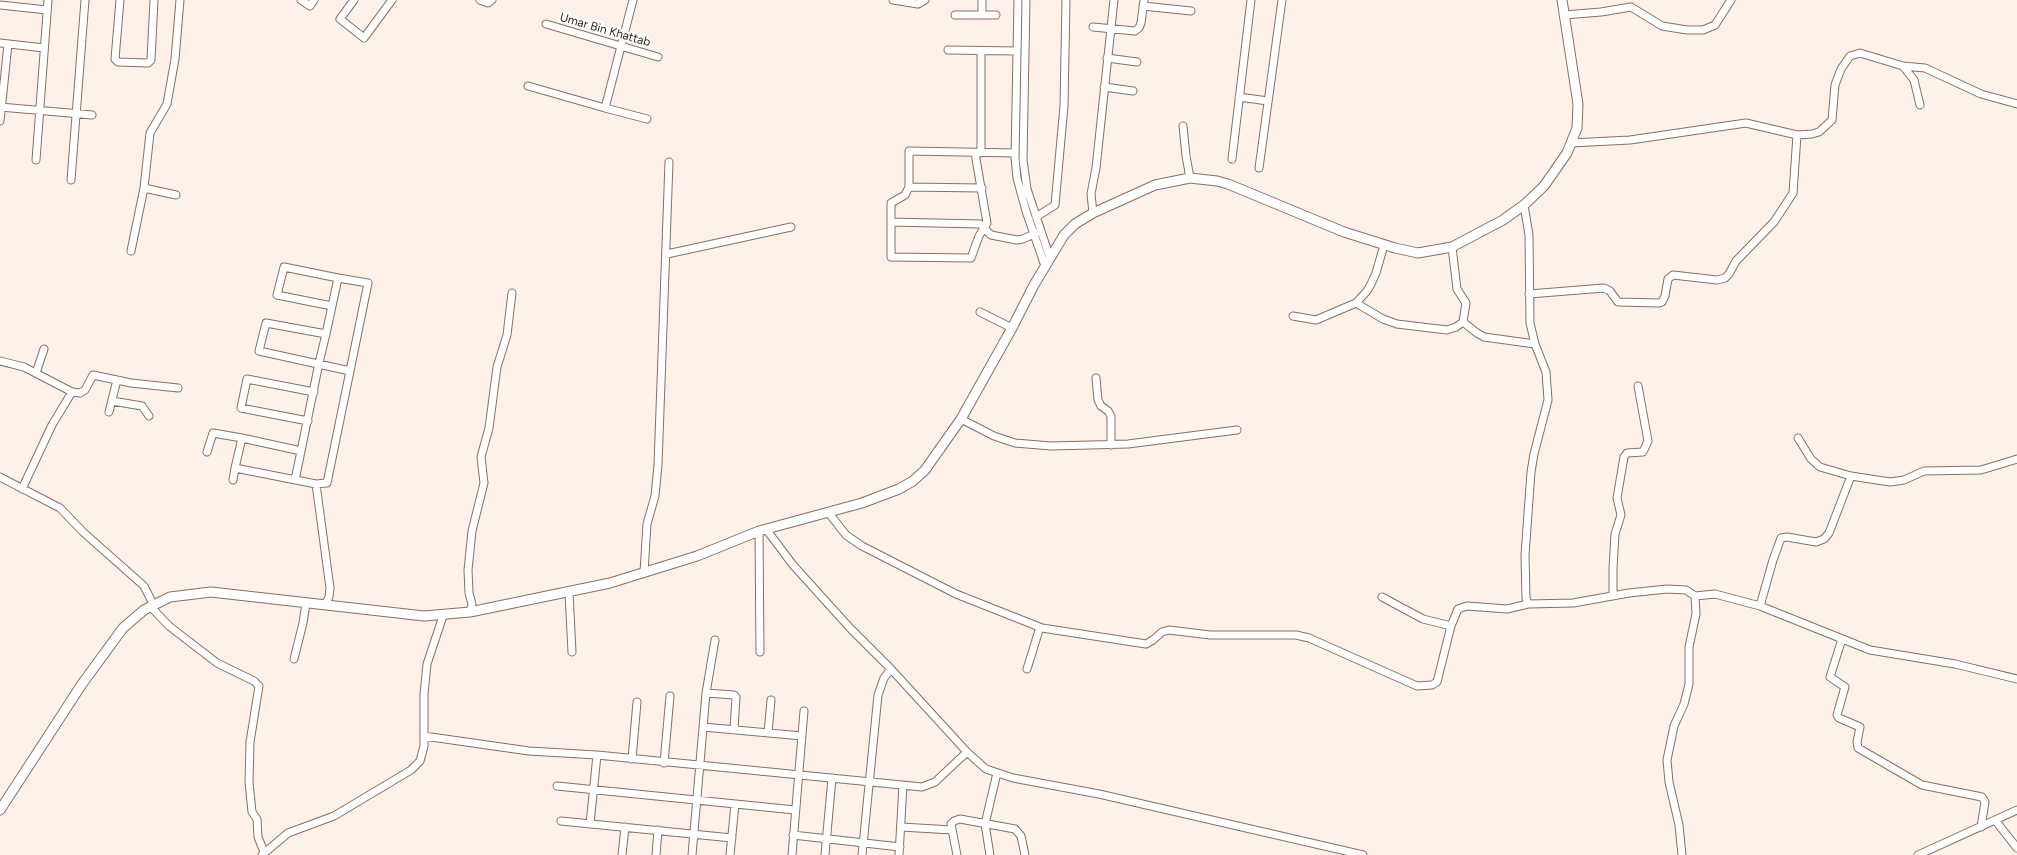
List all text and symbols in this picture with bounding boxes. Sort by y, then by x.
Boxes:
street label: Umar Bin Khattab [558,10,652,50]

